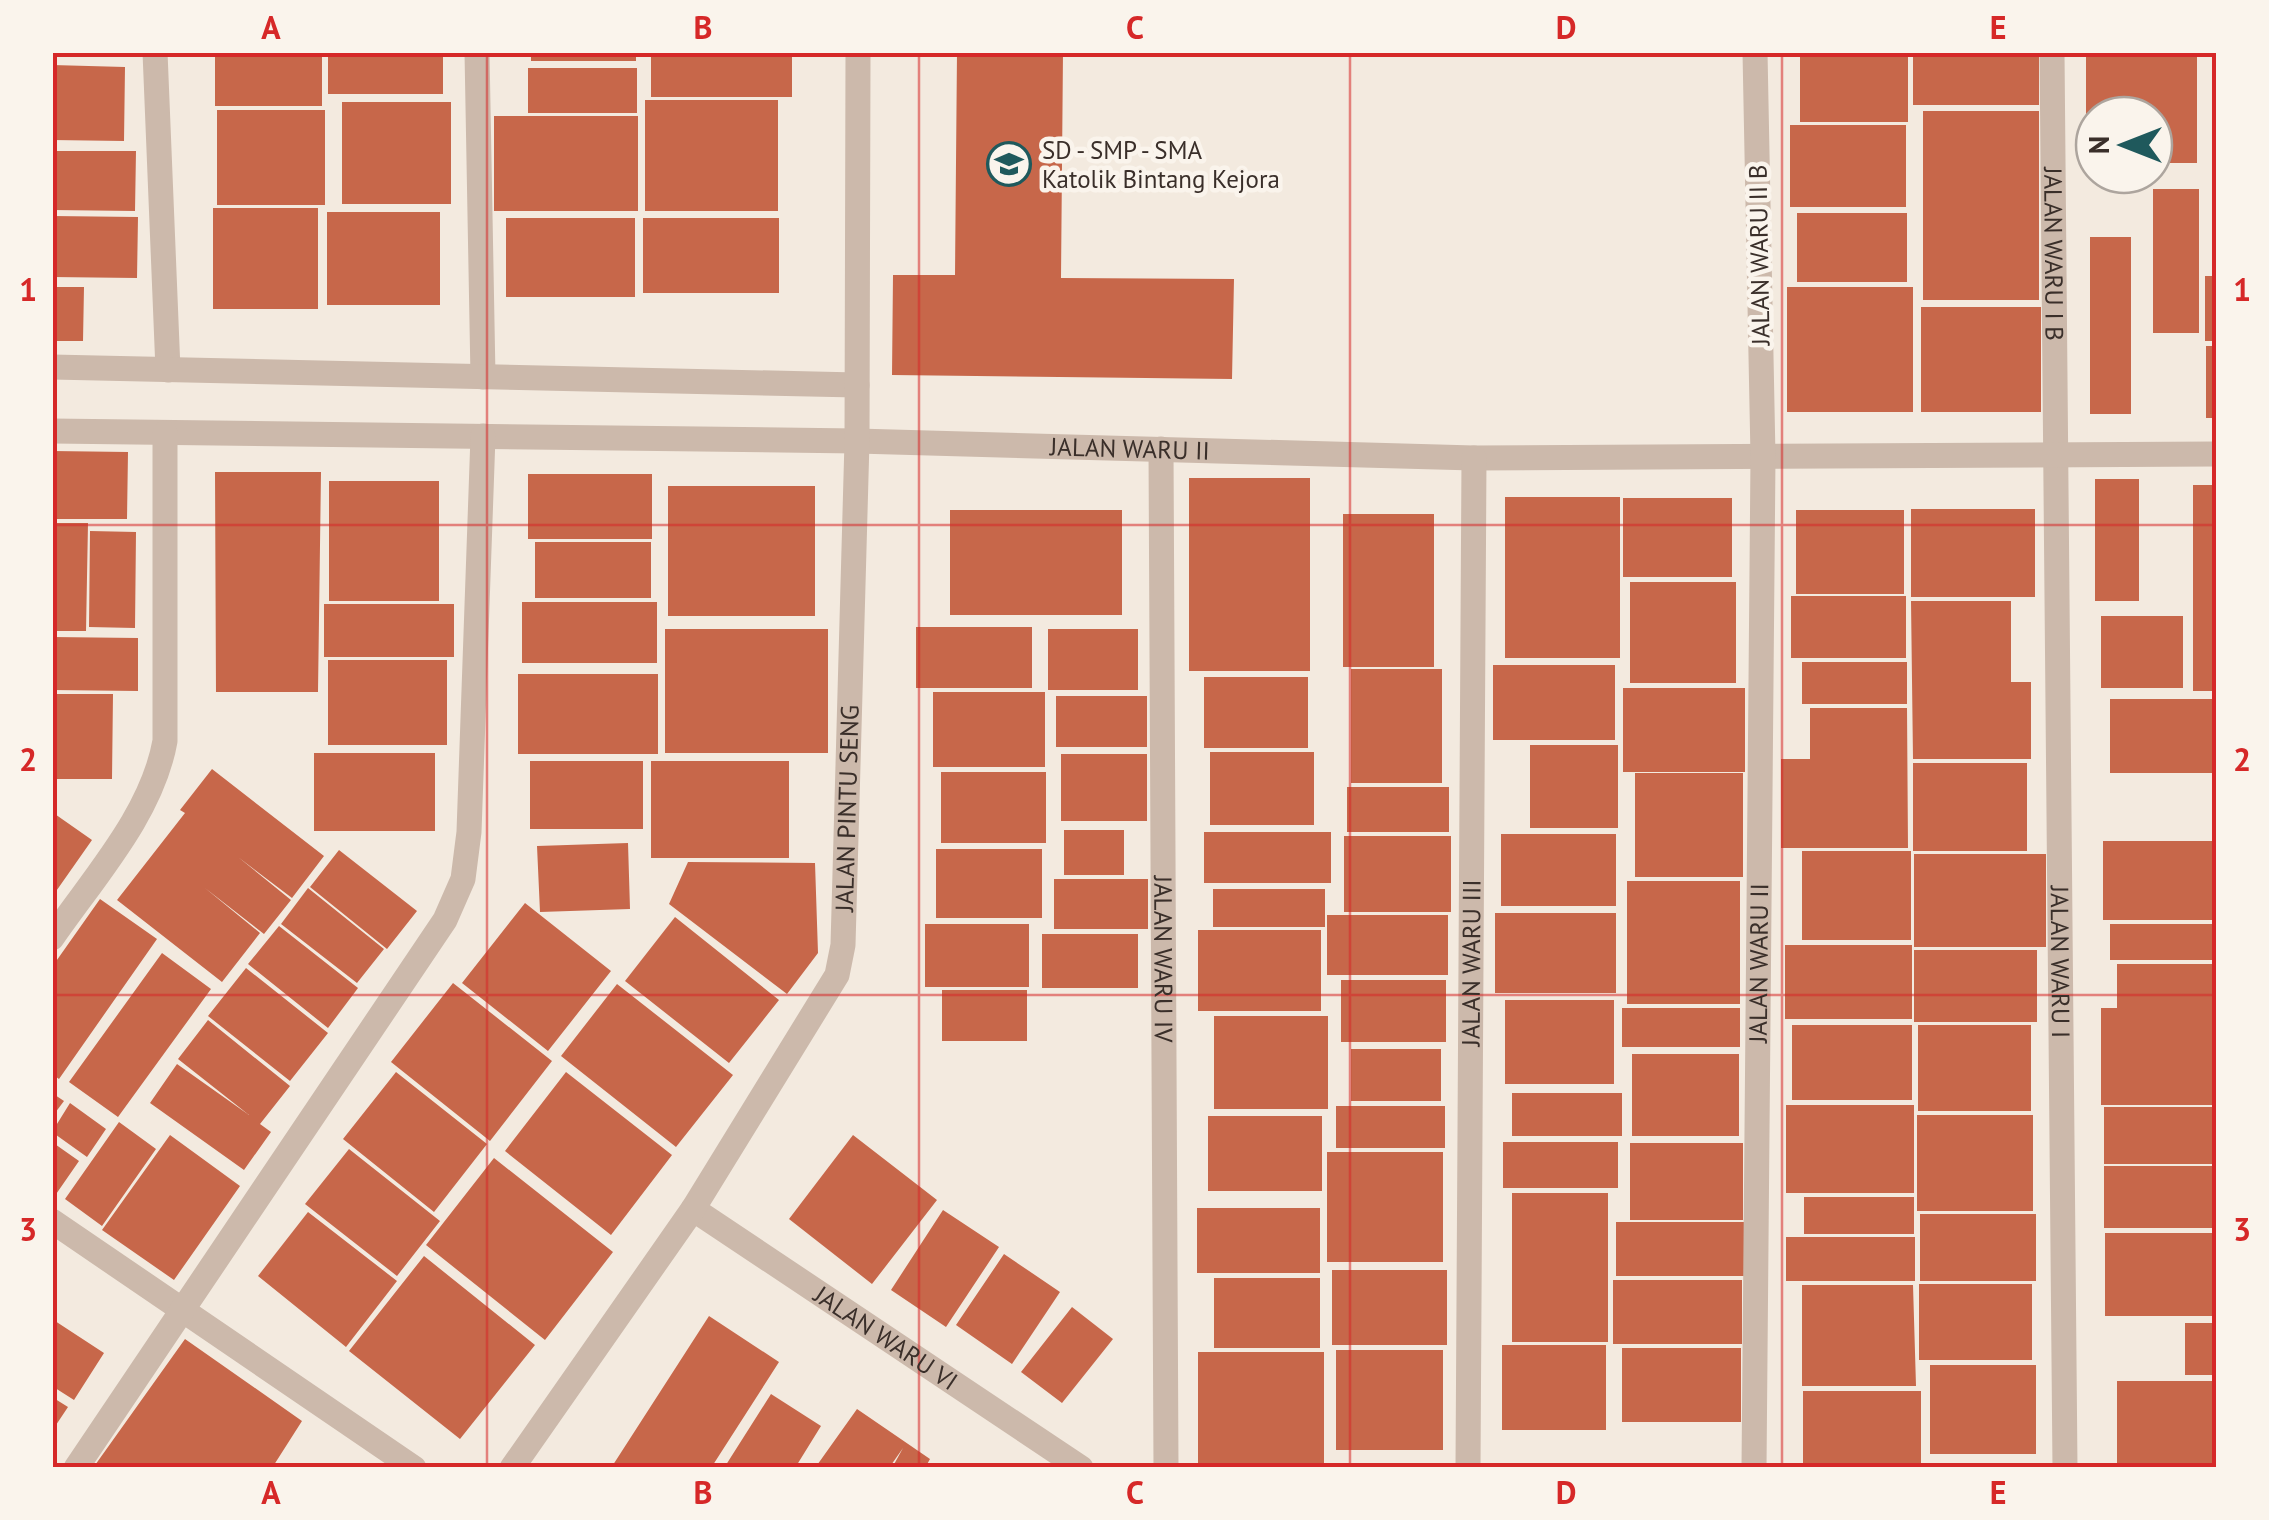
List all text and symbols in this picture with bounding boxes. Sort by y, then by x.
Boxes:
text: A [261,6,281,48]
text: B [694,6,712,48]
text: C [1126,6,1144,48]
text: D [1556,6,1576,48]
text: E [1990,6,2006,48]
north arrow [2074,95,2174,195]
place label: SD - SMP - SMA Katolik Bintang Kejora [1042,134,1280,195]
text: N [2080,136,2117,154]
school or university icon: SD - SMP - SMA Katolik Bintang Kejora [986,141,1032,187]
street label: JALAN WARU II B [1741,164,1777,347]
street label: JALAN WARU I B [2037,166,2071,341]
text: 1 [19,268,37,310]
text: 1 [2233,268,2251,310]
street label: JALAN WARU II [1049,430,1210,467]
street label: JALAN PINTU SENG [828,704,866,913]
text: 2 [19,738,37,780]
text: 2 [2233,738,2251,780]
street label: JALAN WARU IV [1147,875,1180,1043]
street label: JALAN WARU III [1454,879,1487,1048]
street label: JALAN WARU II [1742,883,1775,1044]
street label: JALAN WARU I [2044,885,2077,1038]
text: 3 [19,1208,37,1250]
text: 3 [2233,1208,2251,1250]
street label: JALAN WARU VI [807,1278,964,1397]
text: A [261,1471,281,1513]
text: B [694,1471,712,1513]
text: C [1126,1471,1144,1513]
text: D [1556,1471,1576,1513]
text: E [1990,1471,2006,1513]

